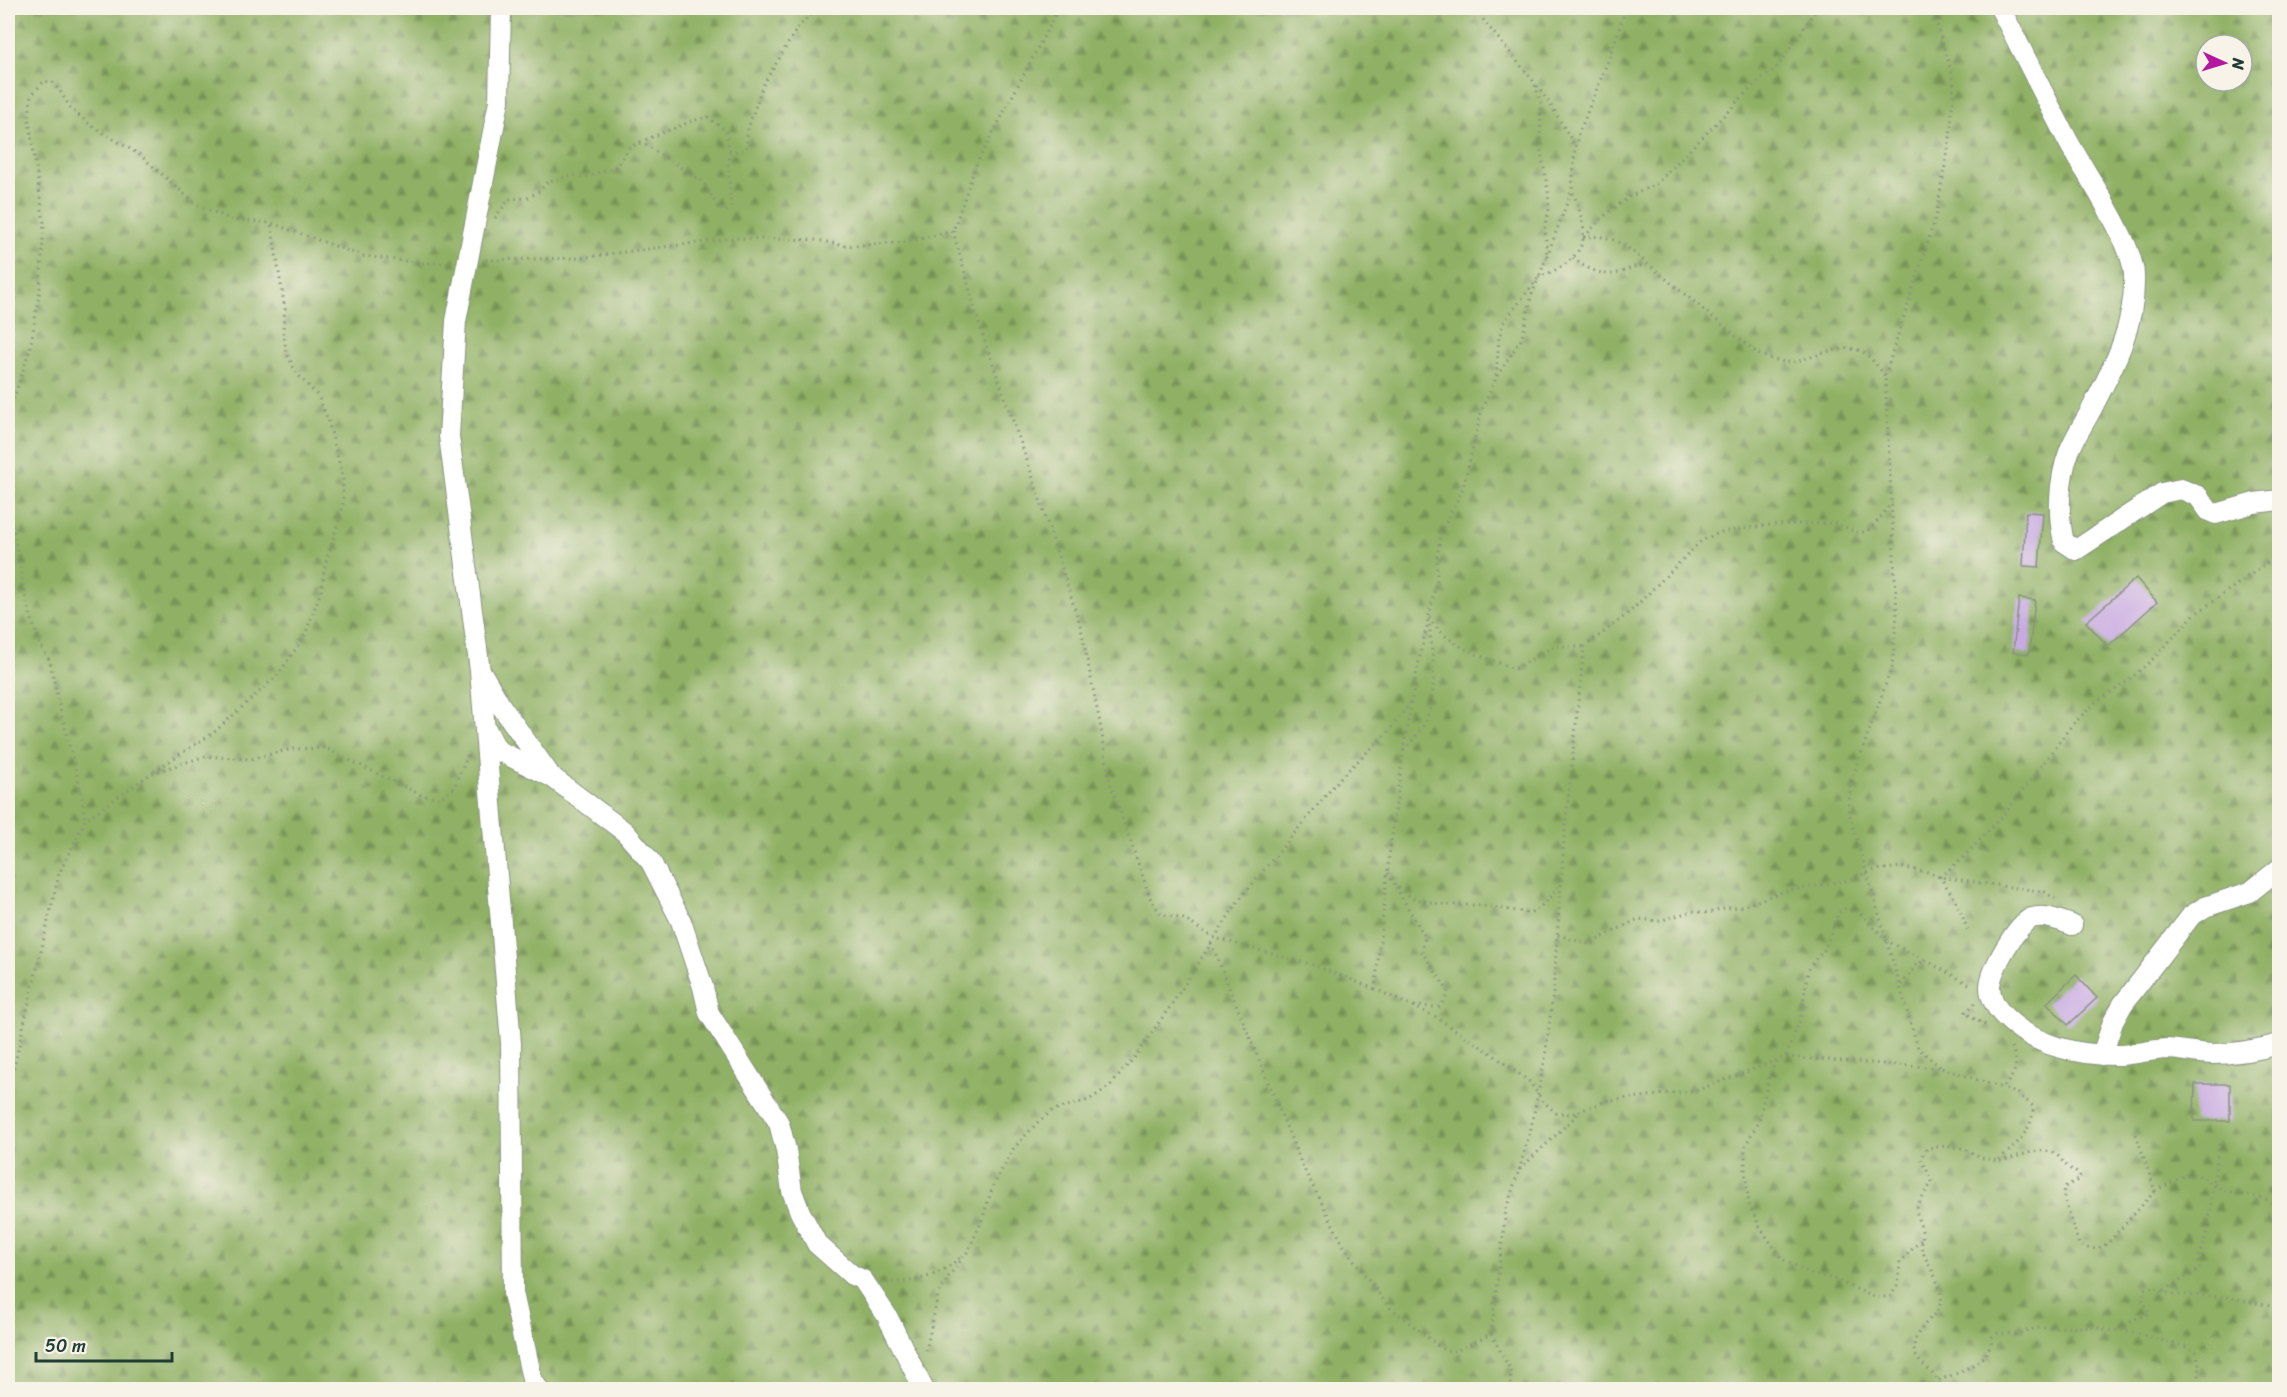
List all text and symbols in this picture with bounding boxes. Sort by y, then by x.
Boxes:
north arrow [2194,33,2254,93]
text: N [2224,56,2253,71]
scale bar [36,1325,172,1363]
text: 50 m [45,1330,86,1362]

